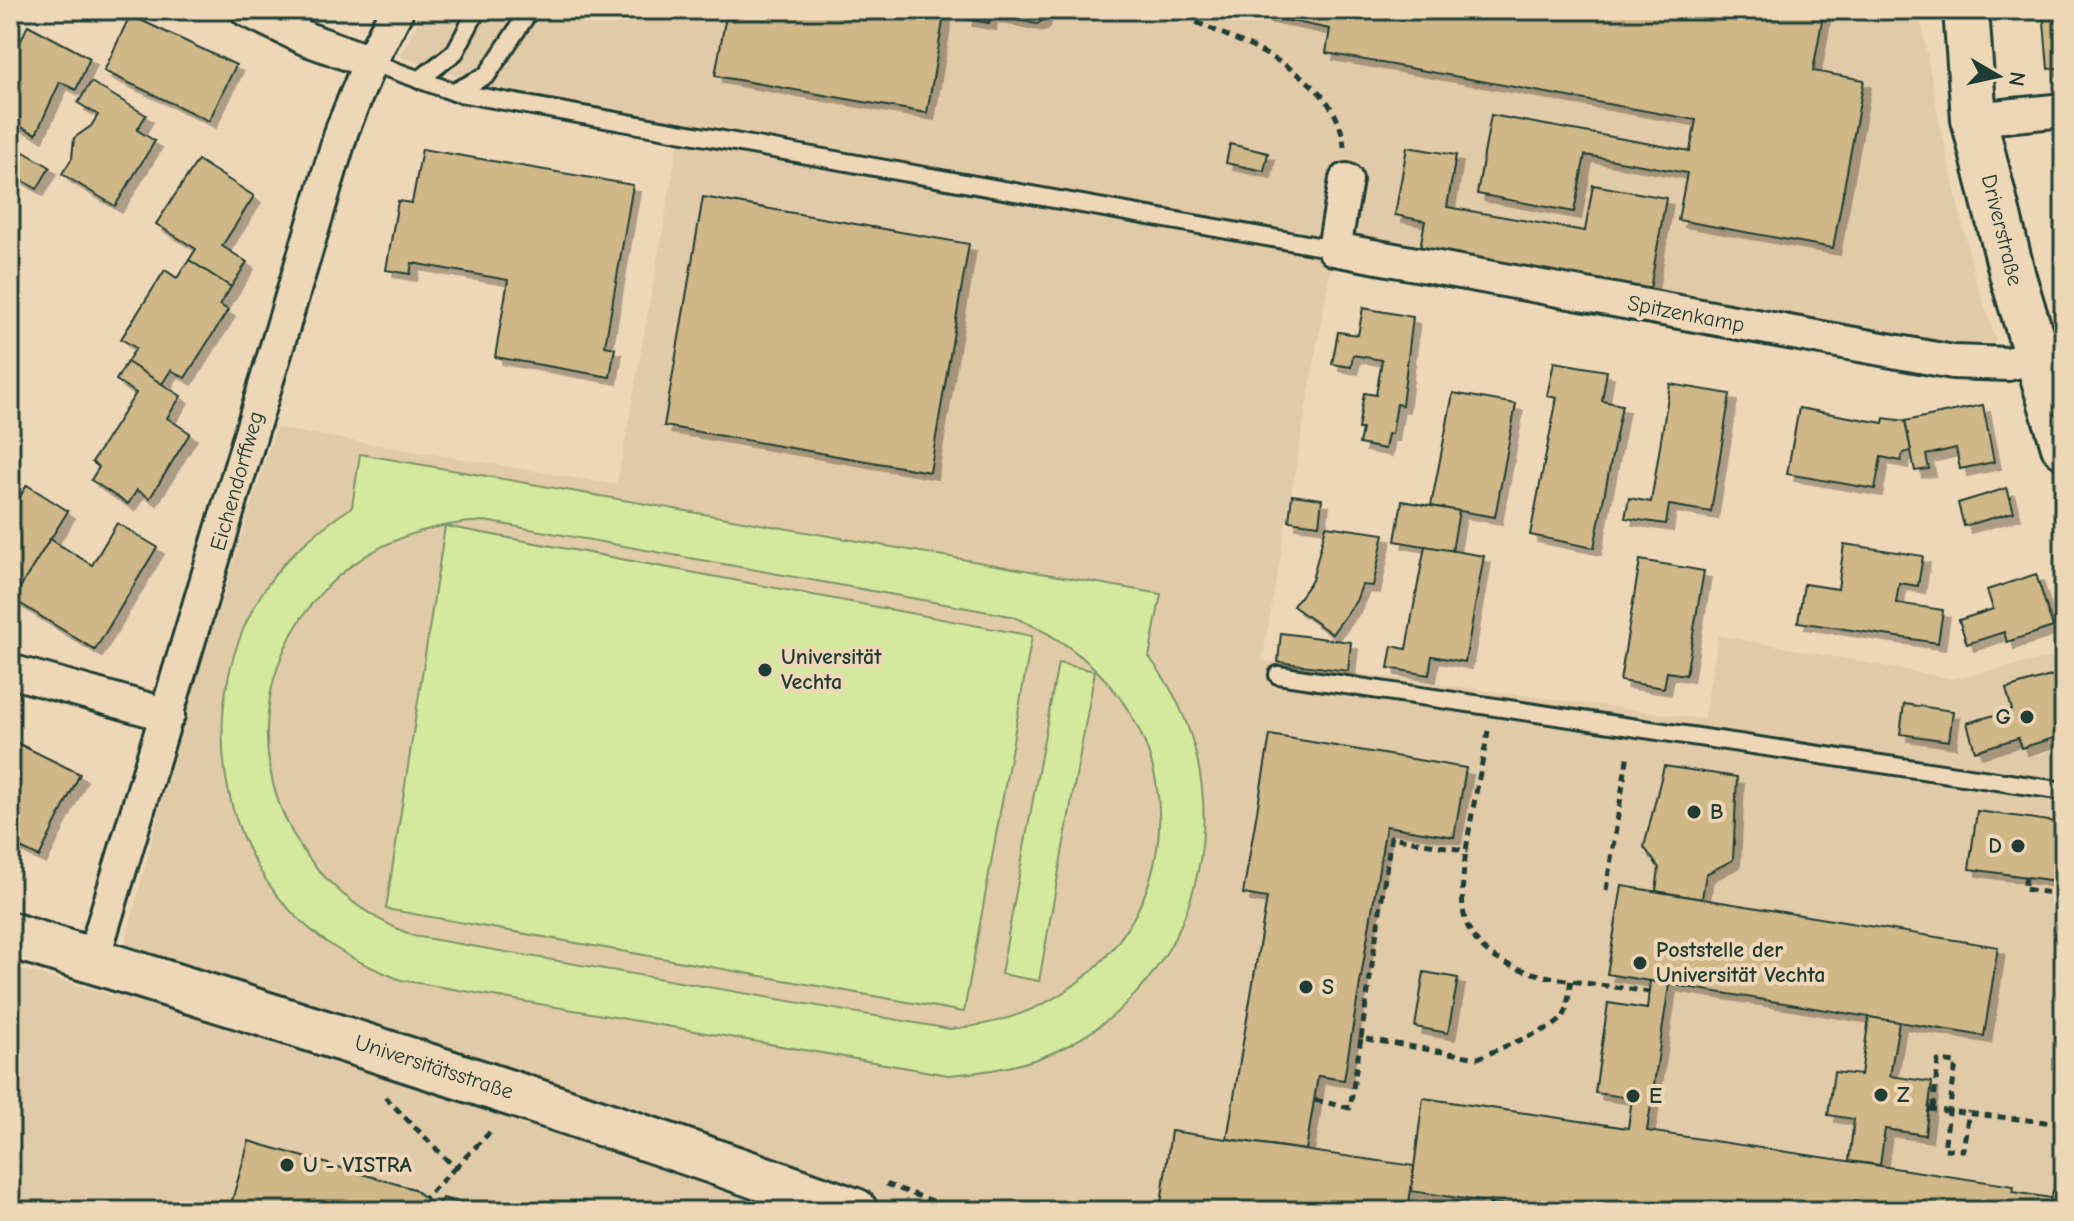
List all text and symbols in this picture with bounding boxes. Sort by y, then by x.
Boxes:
north arrow [1958,36,2038,116]
text: N [2003,70,2031,88]
street label: Driverstraße [1976,172,2028,288]
street label: Spitzenkamp [1625,290,1747,338]
street label: Eichendorffweg [205,408,269,554]
place label: Universität Vechta [781,644,882,695]
marker: Universität Vechta [756,661,774,679]
place label: G [1995,704,2011,730]
marker: G [2018,708,2036,726]
place label: B [1710,799,1723,825]
marker: B [1685,803,1703,821]
place label: D [1988,833,2002,859]
marker: D [2009,837,2027,855]
place label: Poststelle der Universität Vechta [1656,937,1825,988]
marker: Poststelle der Universität Vechta [1631,954,1649,972]
place label: S [1322,974,1334,1000]
marker: S [1297,978,1315,996]
street label: Universitätsstraße [351,1029,517,1105]
place label: Z [1897,1082,1910,1108]
place label: E [1649,1083,1662,1109]
marker: Z [1872,1086,1890,1104]
marker: E [1624,1087,1642,1105]
place label: U - VISTRA [303,1152,412,1178]
marker: U - VISTRA [278,1156,296,1174]

